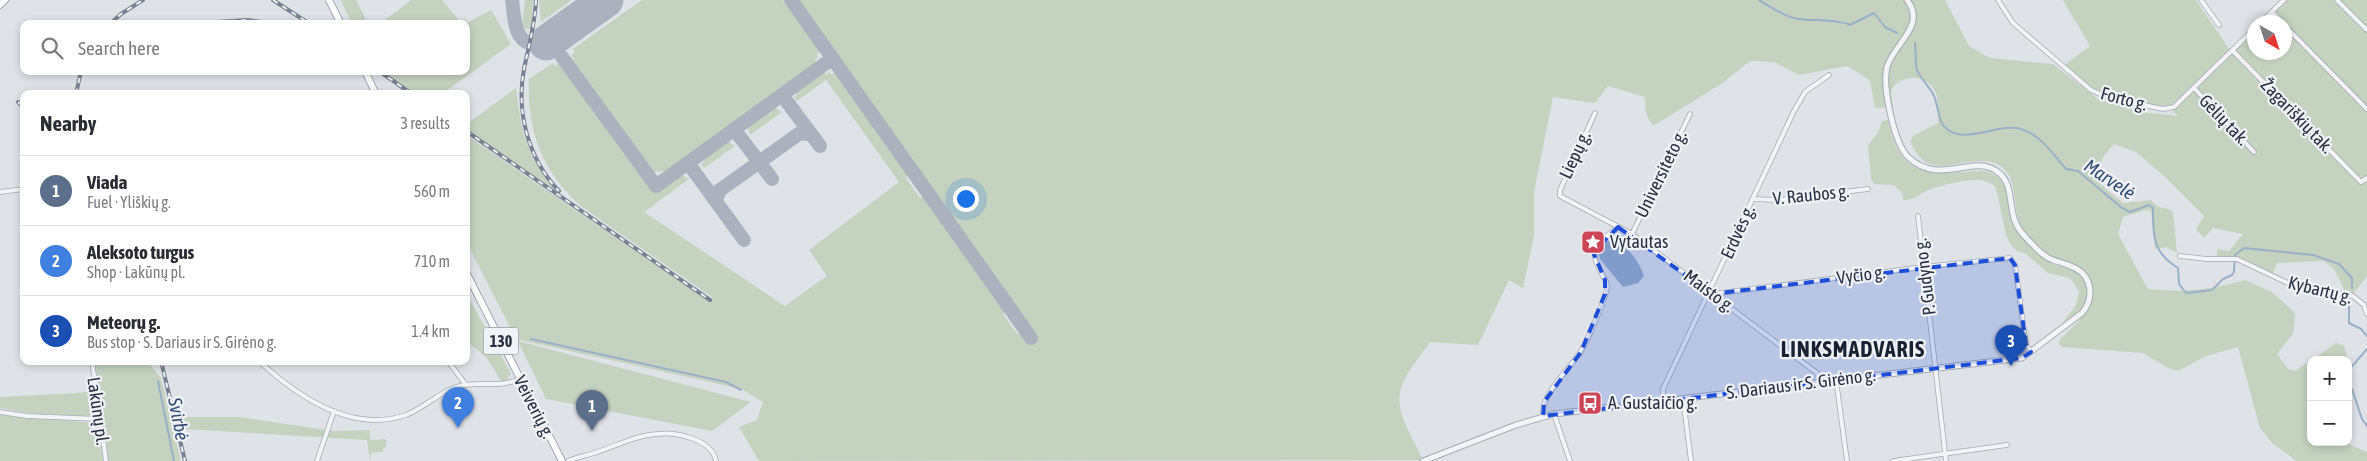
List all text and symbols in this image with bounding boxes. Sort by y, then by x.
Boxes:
north arrow [2247,15,2292,60]
search box [20,20,470,75]
icon: search [38,34,66,62]
text: Search here [78,37,160,59]
street label: Žagariškių tak. [2257,74,2338,157]
street label: Forto g. [2099,82,2150,115]
street label: Gėlių tak. [2195,90,2254,149]
text: Nearby [40,111,96,135]
text: 3 results [400,114,450,132]
street label: Universiteto g. [1630,127,1691,221]
street label: Liepų g. [1554,128,1595,182]
water label: Marvelė [2080,154,2140,204]
text: Viada [87,171,127,193]
street label: V. Raubos g. [1772,180,1850,209]
text: 1 [52,182,60,200]
text: 560 m [414,182,450,200]
your location [953,186,979,212]
text: Fuel · Yliškių g. [87,193,171,211]
street label: Erdvės g. [1716,202,1759,262]
place icon: Vytautas [1580,229,1606,255]
place label: Vytautas [1610,231,1668,252]
street label: P. Gudyno g. [1909,237,1940,317]
text: Aleksoto turgus [87,241,194,263]
text: 2 [52,252,60,270]
text: 710 m [414,252,450,270]
street label: Vyčio g. [1835,261,1886,288]
text: Shop · Lakūnų pl. [87,263,185,281]
street label: Maisto g. [1680,265,1739,316]
street label: Kybartų g. [2286,271,2354,308]
text: Meteorų g. [87,311,160,333]
text: 3 [52,322,60,340]
text: 1.4 km [411,322,450,340]
pin: 3 [1995,325,2027,366]
road number: 130 [484,328,518,354]
text: Bus stop · S. Dariaus ir S. Girėno g. [87,333,276,351]
district label: LINKSMADVARIS [1781,336,1925,362]
map controls [2307,356,2352,446]
button: + [2307,356,2352,401]
street label: S. Dariaus ir S. Girėno g. [1725,364,1877,403]
street label: Veiverių g. [510,372,559,442]
street label: Lakūnų pl. [83,376,114,446]
pin: 2 [442,387,474,428]
pin: 1 [576,390,608,431]
bus stop icon: A. Gustaičio g. [1577,390,1603,416]
place label: A. Gustaičio g. [1608,392,1697,413]
water label: Svirbė [164,395,194,442]
button: − [2307,401,2352,446]

